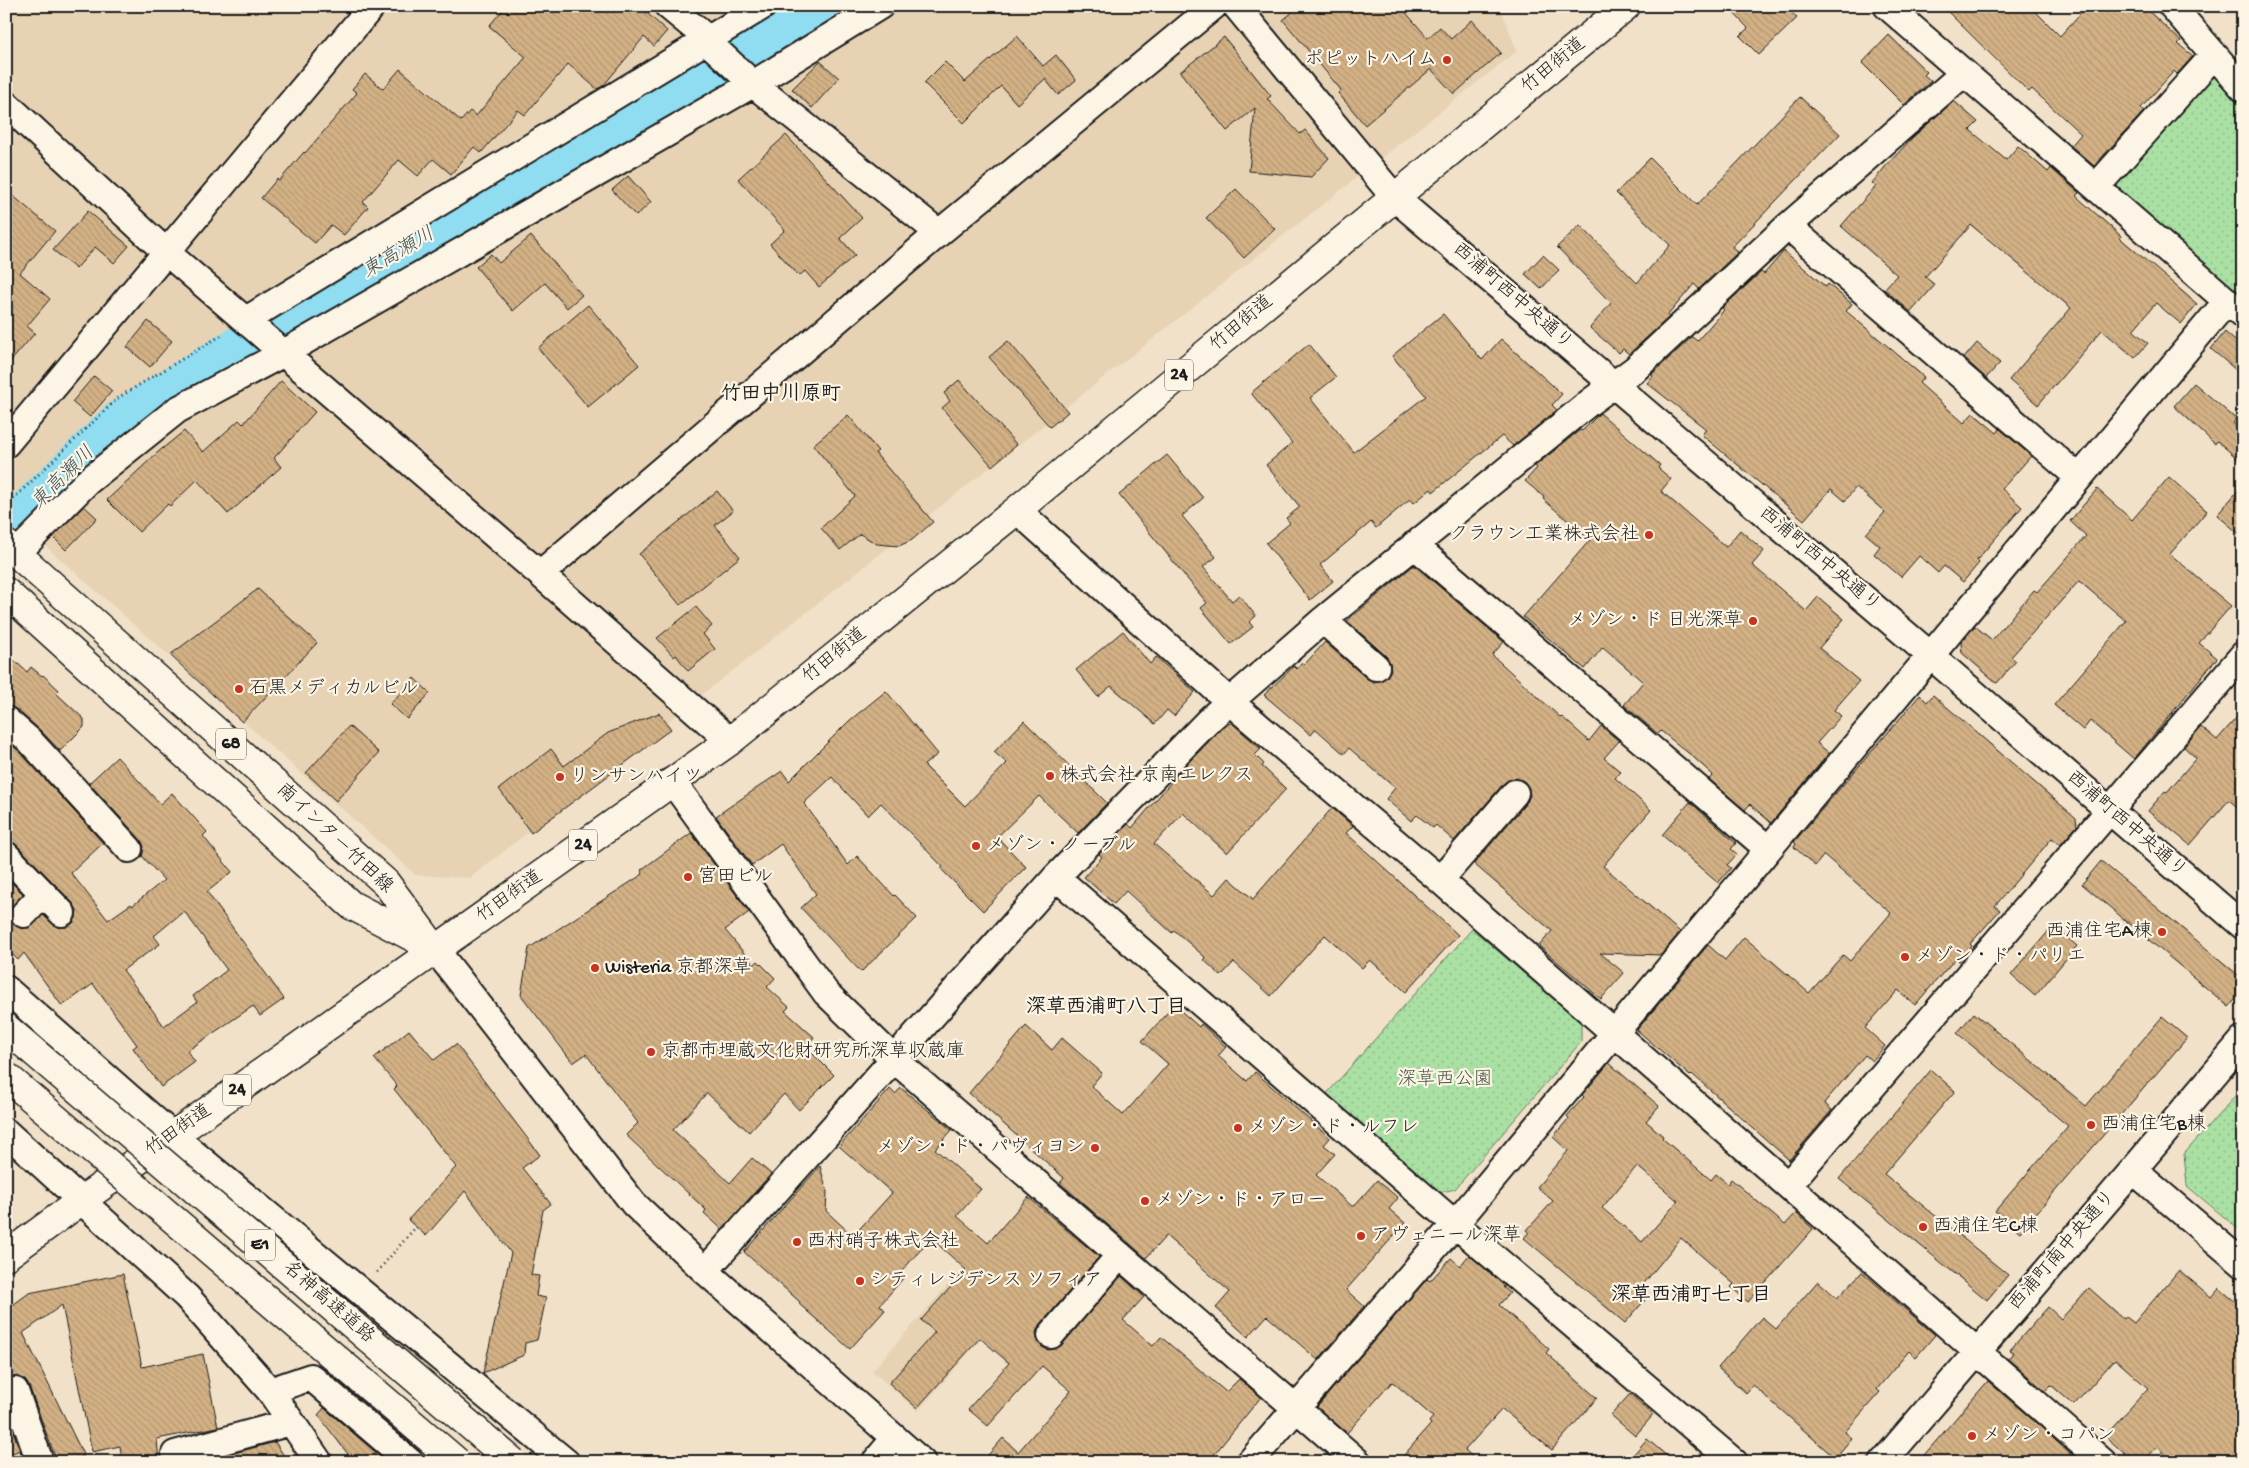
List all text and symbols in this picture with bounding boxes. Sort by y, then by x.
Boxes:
street label: 竹田街道 [1517,32,1591,99]
place label: ポピットハイム [1304,49,1437,72]
marker: ポピットハイム [1441,54,1453,66]
water label: 東高瀬川 [358,222,439,284]
street label: 西浦町西中央通り [1447,238,1578,356]
street label: 竹田街道 [1205,290,1279,357]
road number: 24 [1165,360,1193,390]
district label: 竹田中川原町 [721,382,841,407]
water label: 東高瀬川 [26,441,100,515]
street label: 西浦町西中央通り [1753,502,1885,618]
place label: クラウン工業株式会社 [1449,523,1639,547]
marker: クラウン工業株式会社 [1643,529,1655,541]
place label: メゾン・ド 日光深草 [1567,609,1743,633]
marker: メゾン・ド 日光深草 [1747,615,1759,627]
street label: 竹田街道 [798,622,872,689]
place label: 石黒メディカルビル [249,678,419,701]
marker: 石黒メディカルビル [233,683,245,695]
road number: 68 [216,729,246,760]
place label: 株式会社 京南エレクス [1060,764,1253,788]
place label: リンサンハイツ [570,766,702,789]
street label: 西浦町西中央通り [2061,766,2192,884]
marker: 株式会社 京南エレクス [1044,770,1056,782]
marker: リンサンハイツ [554,771,566,783]
street label: 南インター竹田線 [271,778,398,899]
road number: 24 [569,830,597,860]
place label: メゾン・ノーブル [986,834,1136,858]
marker: メゾン・ノーブル [970,840,982,852]
street label: 竹田街道 [472,865,548,928]
place label: 宮田ビル [698,865,774,889]
marker: 宮田ビル [682,871,694,883]
place label: 西浦住宅A棟 [2046,920,2152,944]
marker: 西浦住宅A棟 [2156,926,2168,938]
place label: メゾン・ド・パリエ [1915,945,2086,969]
marker: メゾン・ド・パリエ [1899,951,1911,963]
place label: Wisteria 京都深草 [605,956,752,980]
marker: Wisteria 京都深草 [589,962,601,974]
district label: 深草西浦町八丁目 [1026,995,1186,1020]
place label: 京都市埋蔵文化財研究所深草収蔵庫 [661,1040,965,1064]
marker: 京都市埋蔵文化財研究所深草収蔵庫 [645,1046,657,1058]
park label: 深草西公園 [1397,1068,1493,1092]
road number: 24 [223,1074,251,1106]
street label: 竹田街道 [141,1099,217,1162]
place label: 西浦住宅B棟 [2101,1113,2206,1137]
place label: メゾン・ド・ルフレ [1248,1116,1419,1140]
marker: 西浦住宅B棟 [2085,1119,2097,1131]
marker: メゾン・ド・ルフレ [1232,1122,1244,1134]
place label: メゾン・ド・パヴィヨン [876,1136,1085,1160]
marker: メゾン・ド・パヴィヨン [1089,1142,1101,1154]
street label: 西浦町南中央通り [2004,1185,2122,1316]
place label: メゾン・ド・アロー [1155,1189,1326,1213]
marker: メゾン・ド・アロー [1139,1195,1151,1207]
place label: 西浦住宅C棟 [1933,1215,2038,1239]
marker: 西浦住宅C棟 [1917,1221,1929,1233]
place label: アヴェニール深草 [1371,1224,1521,1248]
road number: E1 [245,1230,275,1260]
place label: 西村硝子株式会社 [807,1230,959,1254]
marker: アヴェニール深草 [1355,1230,1367,1242]
marker: 西村硝子株式会社 [791,1236,803,1248]
street label: 名神高速道路 [277,1256,379,1349]
place label: シティレジデンス ソフィア [870,1270,1103,1293]
marker: シティレジデンス ソフィア [854,1275,866,1287]
district label: 深草西浦町七丁目 [1611,1283,1771,1308]
place label: メゾン・コパン [1982,1424,2115,1448]
marker: メゾン・コパン [1966,1430,1978,1442]

